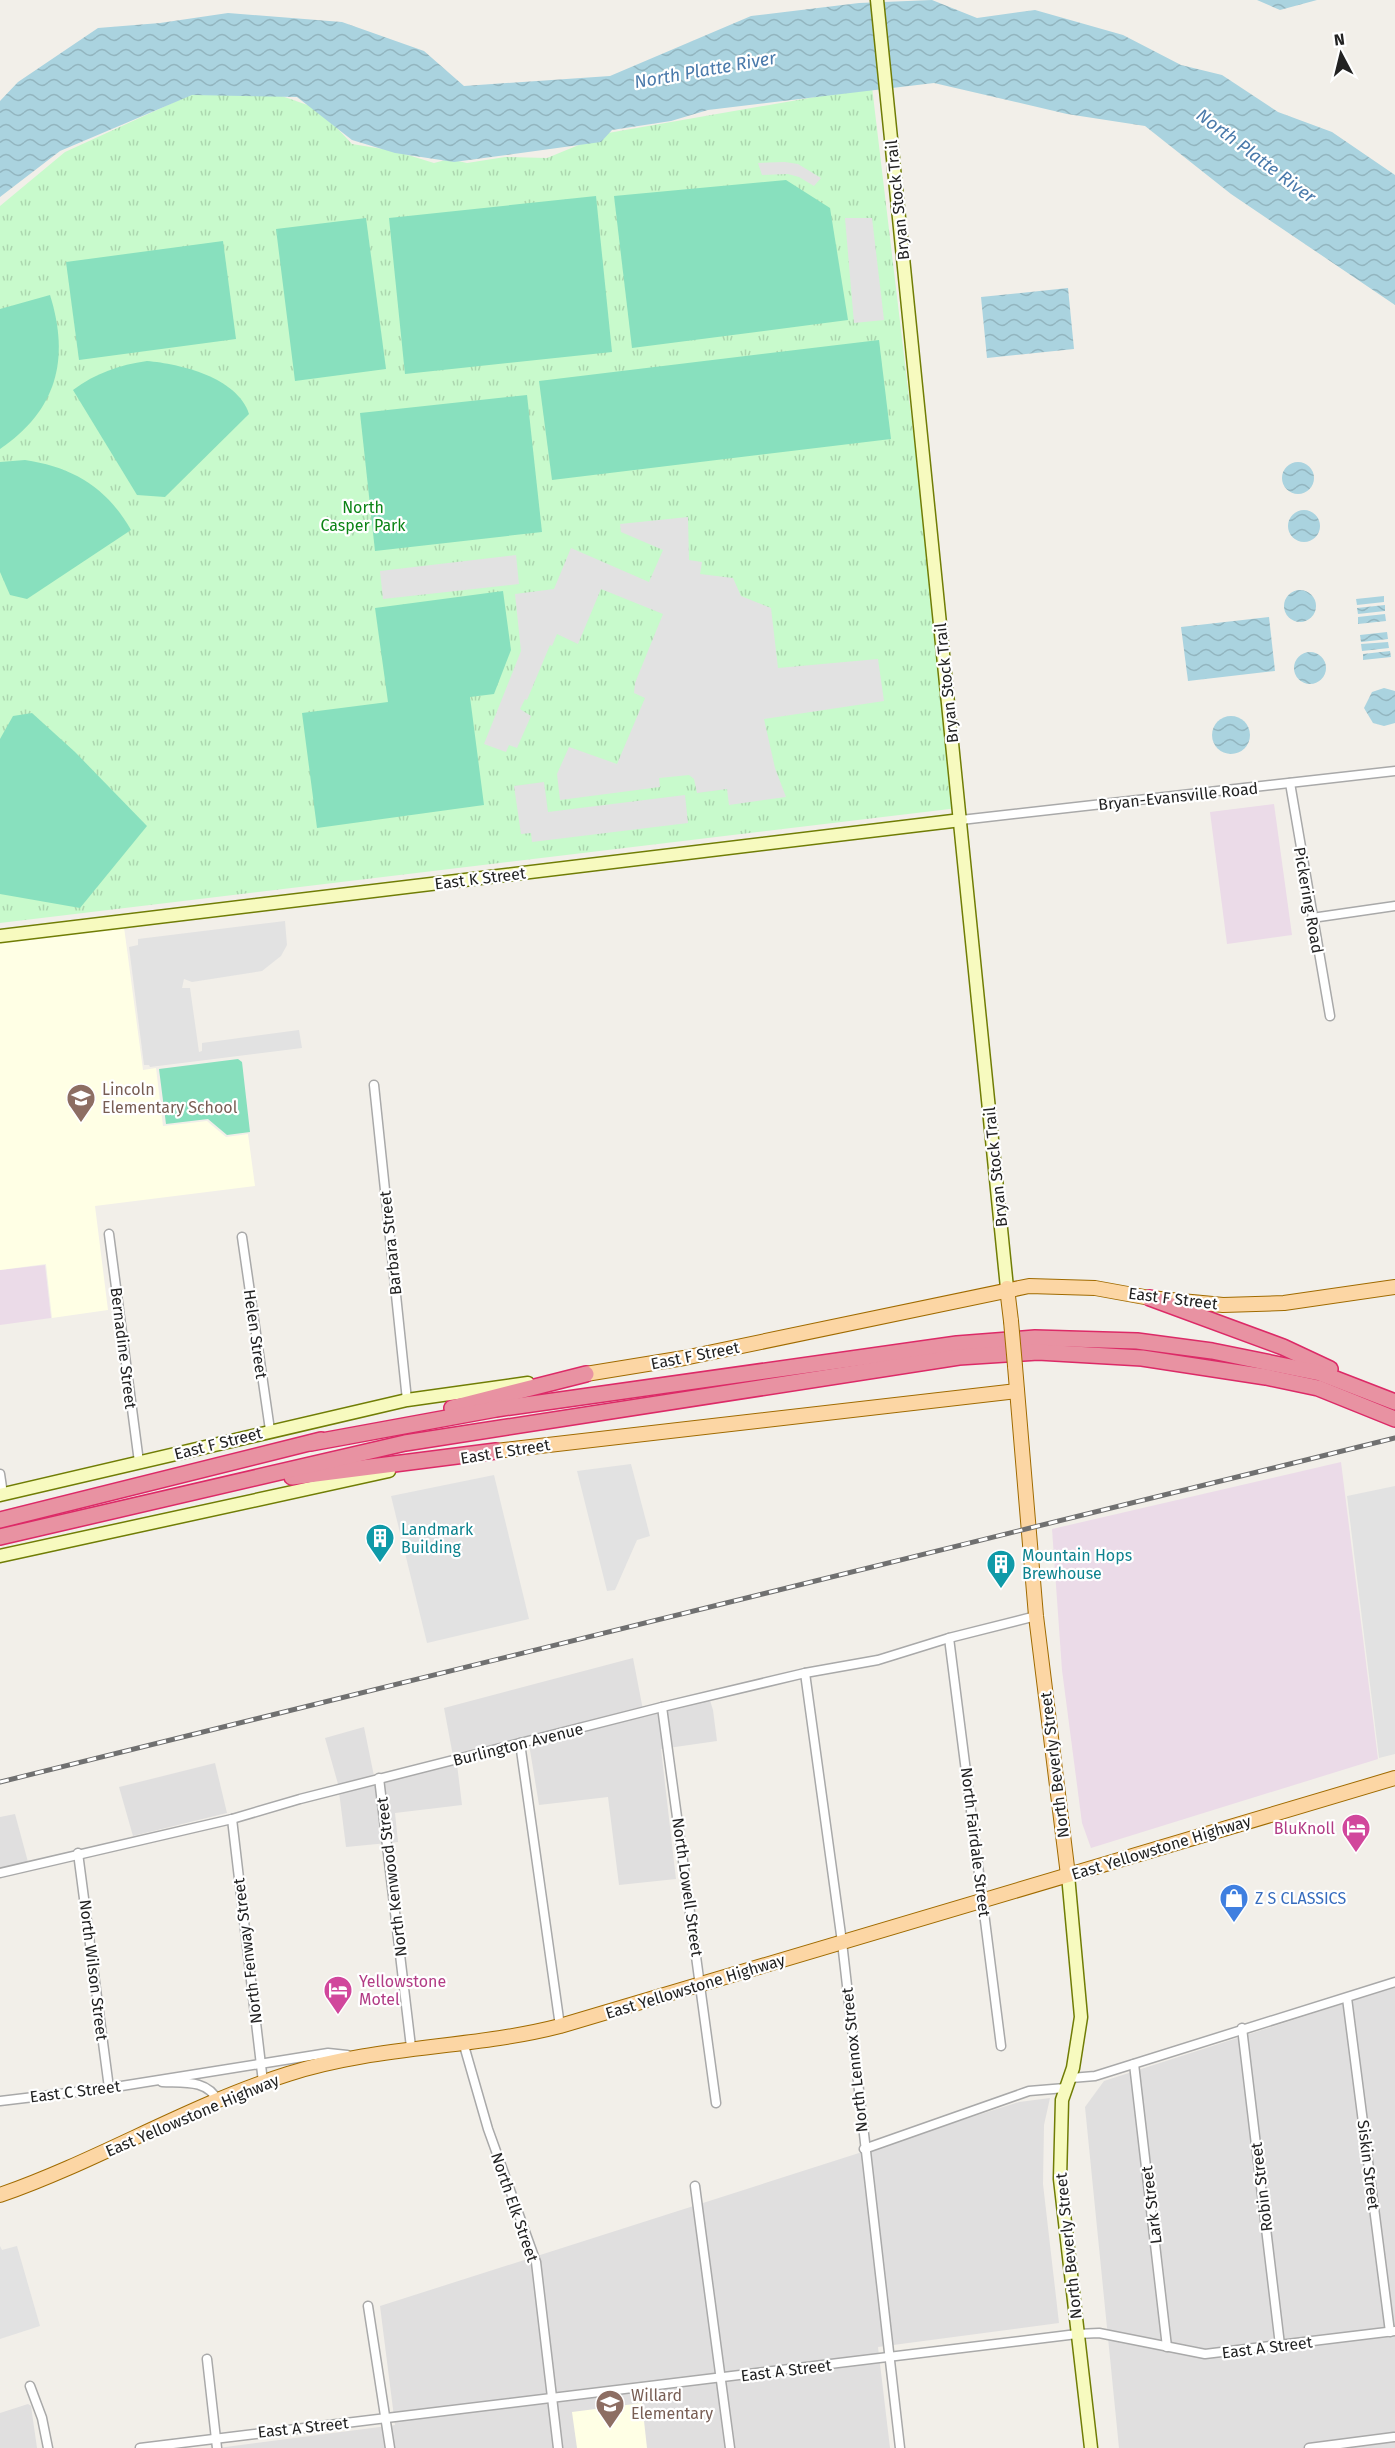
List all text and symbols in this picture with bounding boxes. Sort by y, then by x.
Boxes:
north arrow [1311,24,1371,84]
text: N [1333,30,1346,50]
water label: North Platte River [632,47,779,93]
water label: North Platte River [1192,104,1321,209]
street label: Bryan Stock Trail [882,139,913,261]
park label: North Casper Park [321,498,406,535]
street label: Bryan Stock Trail [931,622,962,744]
street label: Bryan-Evansville Road [1097,779,1259,814]
street label: Pickering Road [1290,845,1327,955]
street label: East K Street [434,863,527,894]
place label: Lincoln Elementary School [102,1080,238,1117]
school or university icon: Lincoln Elementary School [65,1082,97,1124]
street label: Bryan Stock Trail [980,1106,1011,1228]
street label: Barbara Street [376,1190,405,1296]
street label: East F Street [1127,1284,1219,1313]
street label: Bernadine Street [107,1286,140,1410]
street label: Helen Street [240,1288,271,1380]
street label: East F Street [649,1338,741,1373]
street label: East F Street [172,1423,264,1464]
street label: East E Street [459,1435,552,1468]
place label: Landmark Building [401,1520,474,1557]
building icon: Landmark Building [364,1522,396,1564]
place label: Mountain Hops Brewhouse [1022,1546,1132,1583]
building icon: Mountain Hops Brewhouse [985,1548,1017,1590]
street label: North Beverly Street [1036,1691,1073,1839]
street label: Burlington Avenue [451,1719,585,1770]
street label: North Fairdale Street [957,1766,994,1918]
street label: North Kenwood Street [372,1796,411,1958]
street label: East Yellowstone Highway [1069,1811,1253,1884]
hotel icon: BluKnoll [1340,1812,1372,1854]
street label: North Lowell Street [668,1816,707,1958]
place label: BluKnoll [1274,1819,1335,1838]
street label: North Fenway Street [229,1877,266,2025]
shop icon: Z S CLASSICS [1218,1882,1250,1924]
place label: Z S CLASSICS [1255,1889,1346,1908]
street label: North Wilson Street [75,1898,112,2042]
street label: East Yellowstone Highway [603,1950,787,2023]
place label: Yellowstone Motel [359,1972,446,2009]
hotel icon: Yellowstone Motel [322,1974,354,2016]
street label: North Lennox Street [837,1986,872,2133]
street label: East Yellowstone Highway [103,2070,282,2161]
street label: East C Street [29,2076,122,2106]
street label: Siskin Street [1354,2119,1383,2211]
street label: Robin Street [1247,2141,1276,2233]
street label: North Elk Street [487,2150,542,2265]
street label: Lark Street [1137,2165,1166,2245]
street label: North Beverly Street [1051,2172,1086,2320]
street label: East A Street [1221,2332,1314,2362]
street label: East A Street [740,2355,833,2385]
place label: Willard Elementary [631,2386,713,2423]
school or university icon: Willard Elementary [594,2388,626,2430]
street label: East A Street [257,2413,350,2442]

